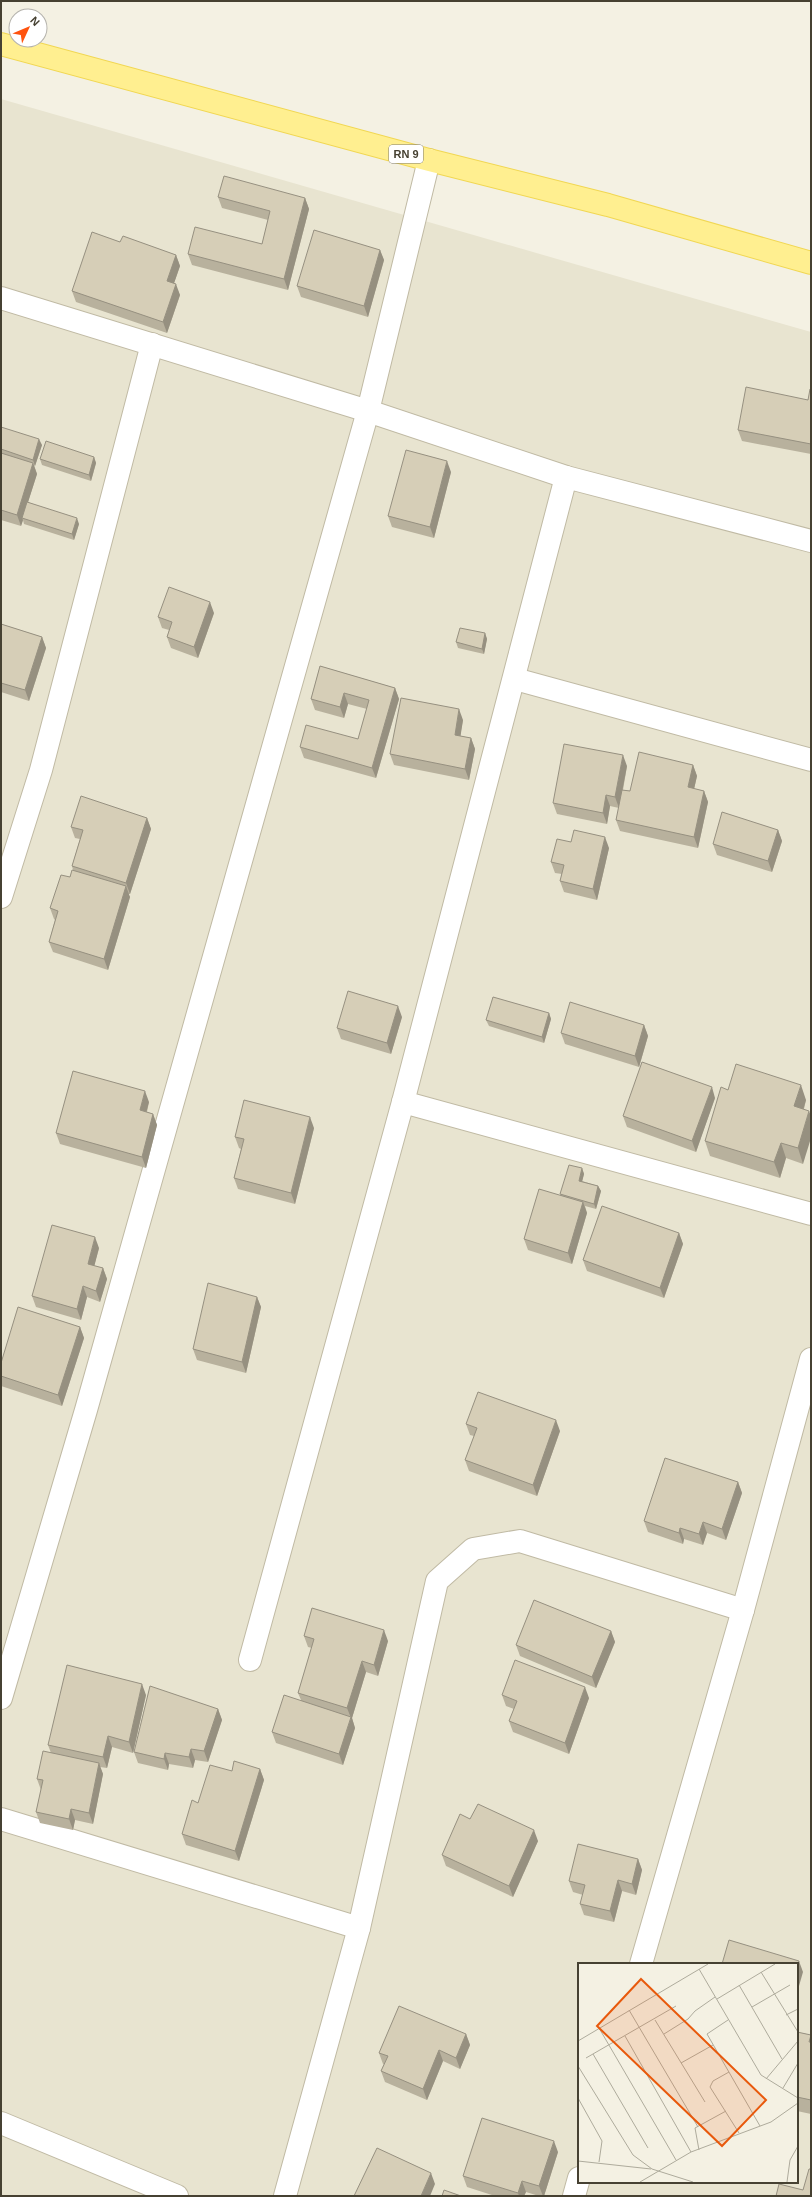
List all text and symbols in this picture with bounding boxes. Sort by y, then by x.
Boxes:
north arrow [8,8,48,48]
text: N [28,14,42,28]
road number: RN 9 [389,145,423,163]
inset map [578,1963,798,2183]

